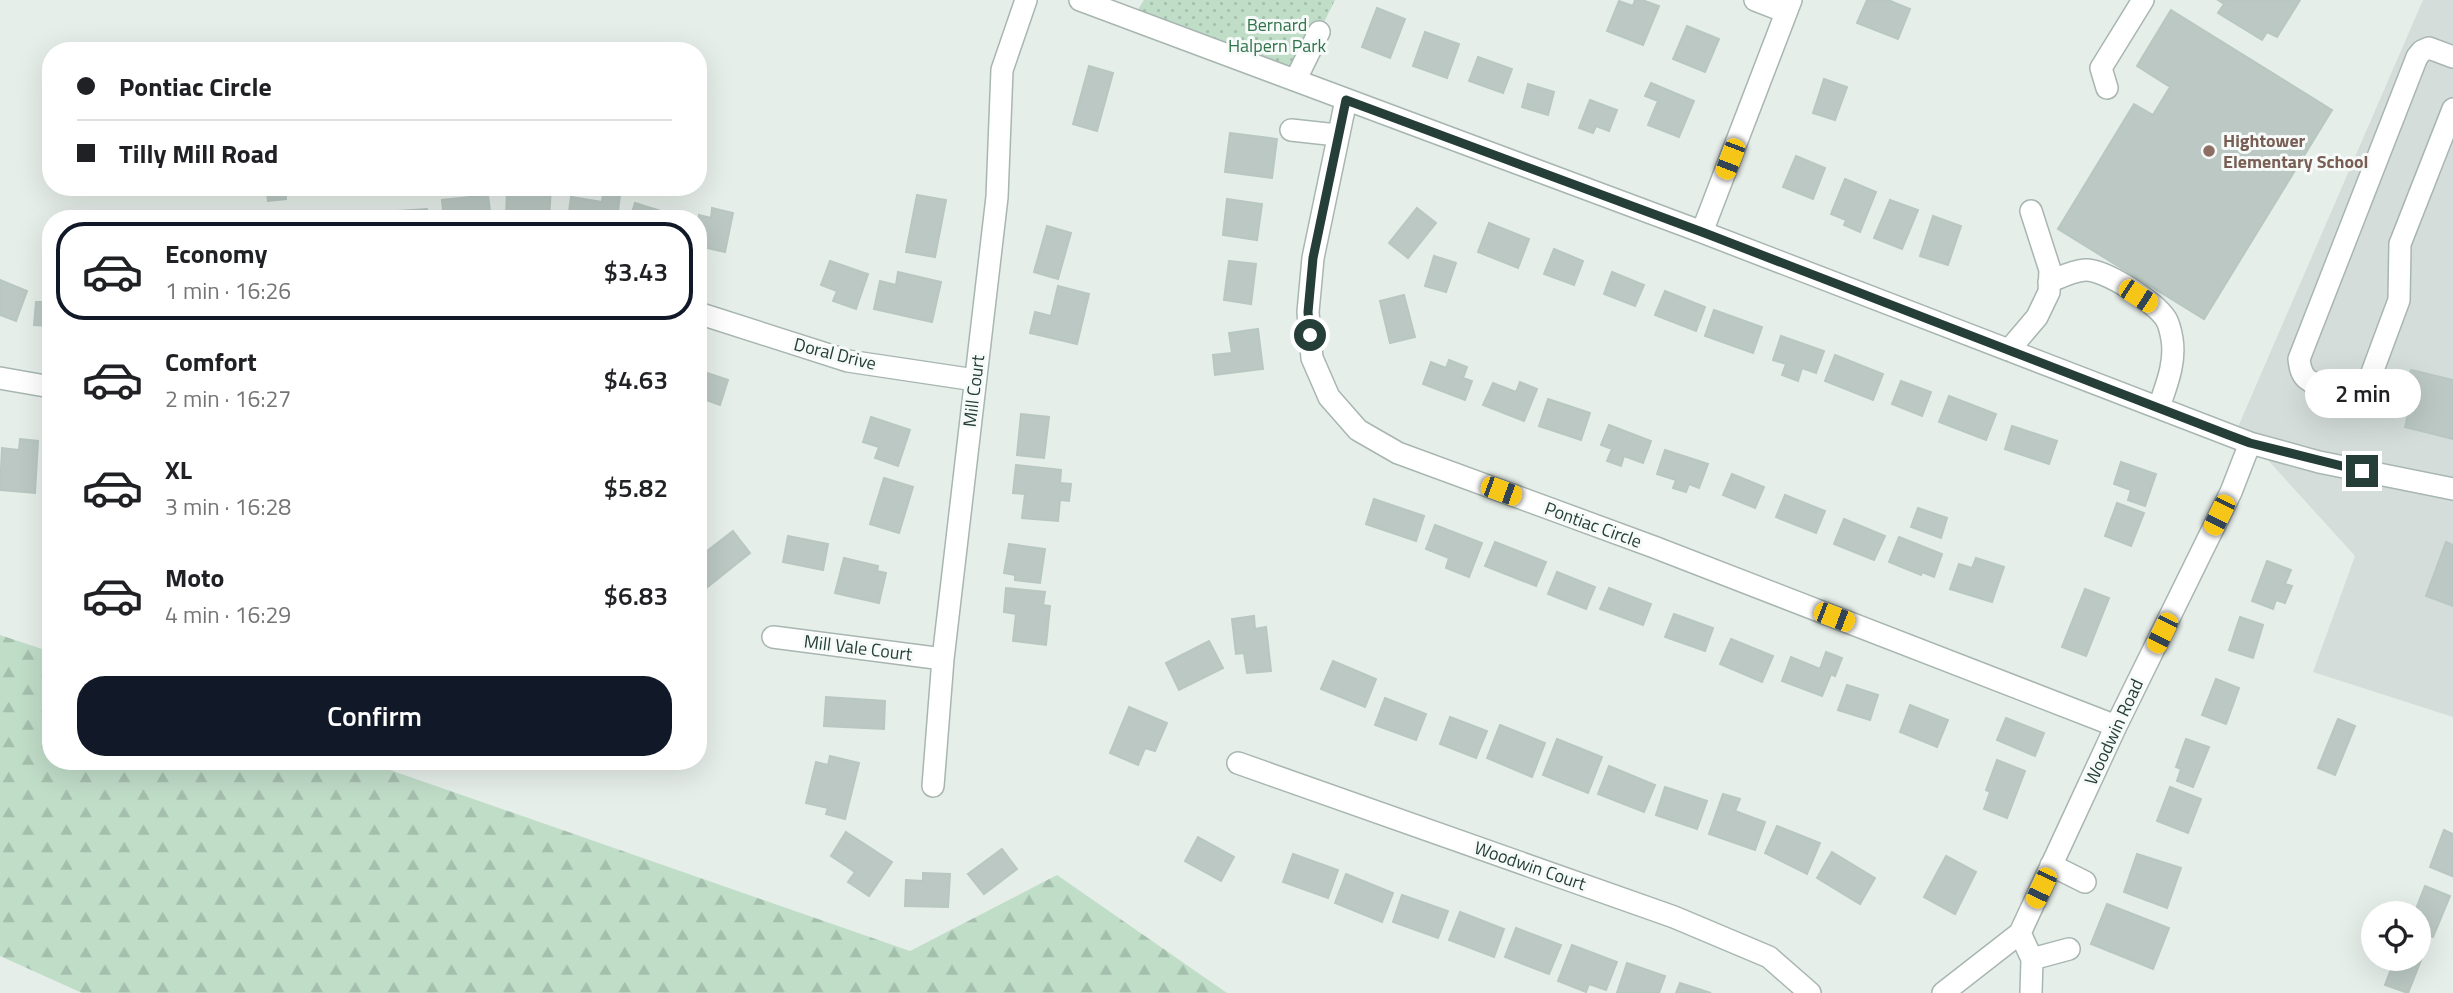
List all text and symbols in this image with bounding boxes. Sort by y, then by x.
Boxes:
park label: Bernard Halpern Park [1228,11,1326,59]
text: Pontiac Circle [119,67,272,106]
place label: Hightower Elementary School [2223,127,2368,175]
text: Tilly Mill Road [119,134,278,173]
car [1713,136,1748,182]
marker: Hightower Elementary School [2201,143,2217,159]
text: Economy [165,234,267,273]
icon: car [81,240,144,303]
text: $3.43 [604,252,668,291]
text: 1 min · 16:26 [165,273,291,308]
car [2115,276,2162,316]
route start [1294,319,1326,351]
street label: Doral Drive [791,330,879,377]
text: Comfort [165,342,257,381]
icon: car [81,348,144,411]
street label: Mill Court [956,353,991,429]
text: $4.63 [604,360,668,399]
callout: 2 min [2304,370,2420,419]
text: 2 min [2335,376,2391,411]
text: 2 min · 16:27 [165,381,291,416]
text: XL [165,450,192,489]
route end [2346,455,2378,487]
icon: car [81,456,144,519]
text: $5.82 [604,468,668,507]
car [1478,474,1525,508]
text: 3 min · 16:28 [165,489,291,524]
car [2201,492,2238,538]
street label: Pontiac Circle [1541,494,1646,555]
text: Moto [165,558,224,597]
icon: car [81,564,144,627]
text: $6.83 [604,576,668,615]
text: 4 min · 16:29 [165,597,291,632]
car [1811,600,1858,634]
car [2144,610,2181,656]
street label: Mill Vale Court [802,627,914,668]
street label: Woodwin Road [2077,674,2150,789]
button: Confirm [77,676,672,756]
street label: Woodwin Court [1471,834,1590,897]
car [2023,865,2060,911]
map controls [2361,901,2431,971]
button: locate [2361,901,2431,971]

